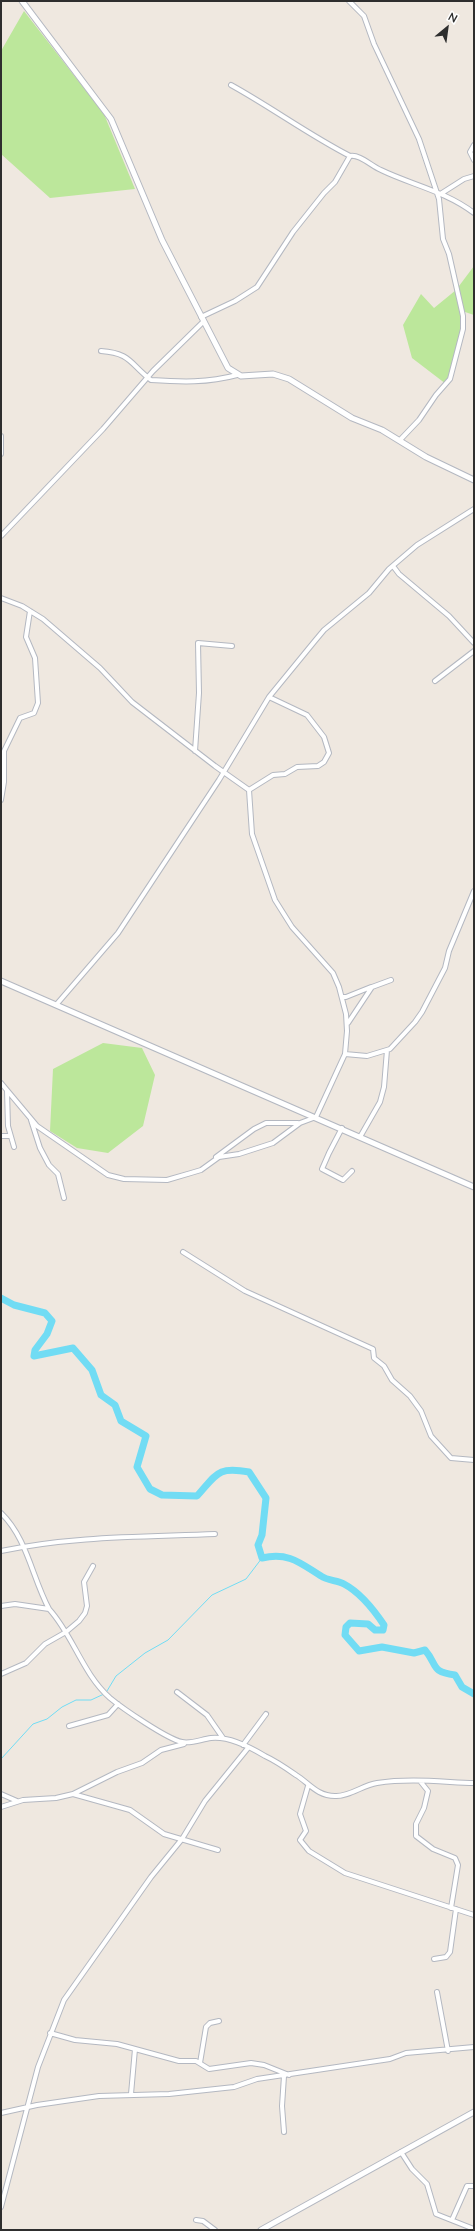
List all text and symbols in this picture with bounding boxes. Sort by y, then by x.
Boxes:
north arrow [427,8,467,48]
text: N [446,9,460,25]

